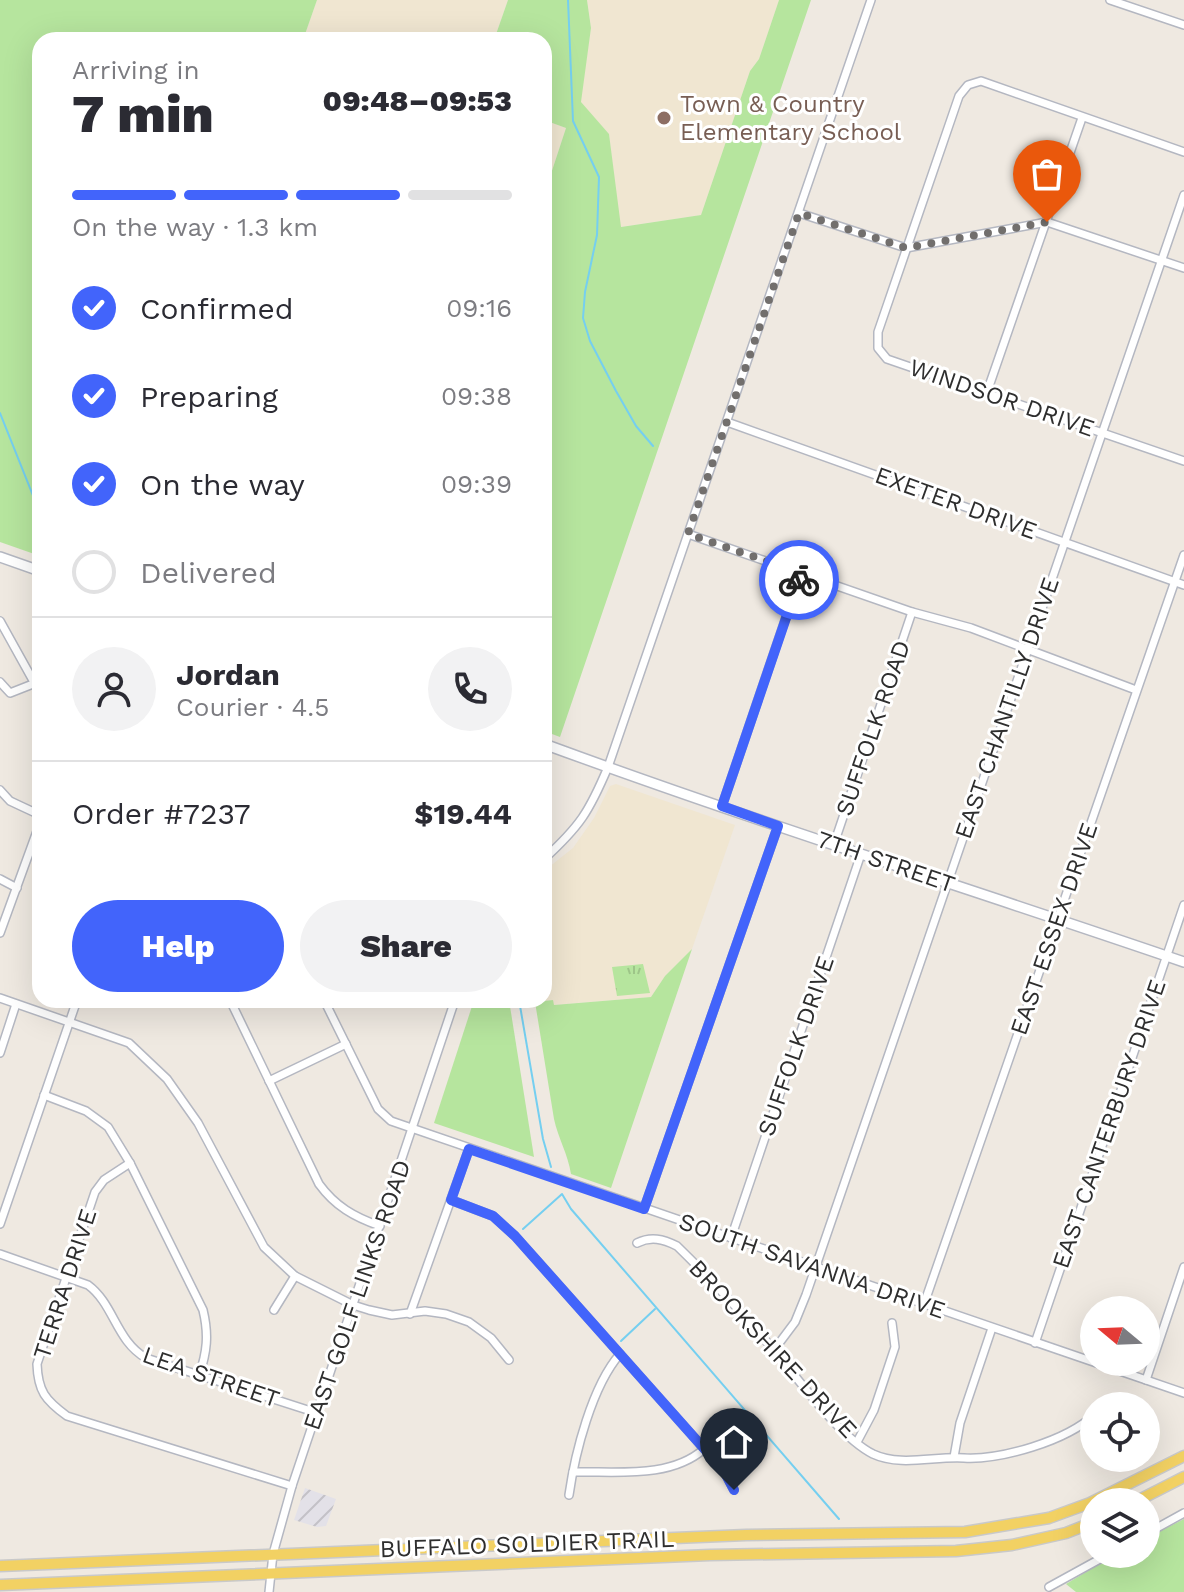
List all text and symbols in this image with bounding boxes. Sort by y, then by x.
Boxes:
text: Arriving in [72,55,200,85]
text: 09:48–09:53 [323,83,512,118]
text: 7 min [72,84,214,145]
place label: Town & Country Elementary School [680,90,902,146]
marker: Town & Country Elementary School [655,109,673,127]
pin [1013,140,1081,222]
icon: bag [1025,152,1069,196]
text: On the way · 1.3 km [72,212,318,242]
icon: check [72,286,116,330]
text: Confirmed [140,291,294,326]
text: 09:16 [446,293,512,323]
street label: WINDSOR DRIVE [906,353,1098,443]
icon: check [72,374,116,418]
text: Preparing [140,379,278,414]
text: 09:38 [441,381,512,411]
street label: EXETER DRIVE [871,461,1041,545]
icon: check [72,462,116,506]
text: On the way [140,467,305,502]
text: 09:39 [441,469,512,499]
courier [759,540,839,620]
text: Delivered [140,555,277,590]
icon: bike [777,558,821,602]
street label: EAST CHANTILLY DRIVE [949,573,1065,843]
street label: SUFFOLK ROAD [830,637,916,819]
button: person [72,647,156,731]
button: phone [428,647,512,731]
text: Jordan [176,657,280,692]
text: Courier · 4.5 [176,692,329,722]
text: Order #7237 [72,796,251,831]
text: $19.44 [414,796,512,831]
street label: EAST ESSEX DRIVE [1005,819,1103,1039]
street label: 7TH STREET [813,825,959,899]
button: Help [72,900,284,992]
button: Share [300,900,512,992]
street label: SUFFOLK DRIVE [752,952,840,1140]
street label: EAST CANTERBURY DRIVE [1046,976,1172,1272]
street label: EAST GOLF LINKS ROAD [298,1156,416,1434]
street label: TERRA DRIVE [28,1205,102,1363]
street label: SOUTH SAVANNA DRIVE [675,1207,949,1325]
street label: BROOKSHIRE DRIVE [683,1254,863,1444]
north arrow [1080,1296,1160,1376]
map controls [1080,1296,1160,1568]
street label: LEA STREET [139,1340,283,1414]
button: locate [1080,1392,1160,1472]
pin [700,1408,768,1490]
icon: home [712,1420,756,1464]
button: layers [1080,1488,1160,1568]
street label: BUFFALO SOLDIER TRAIL [379,1525,675,1563]

